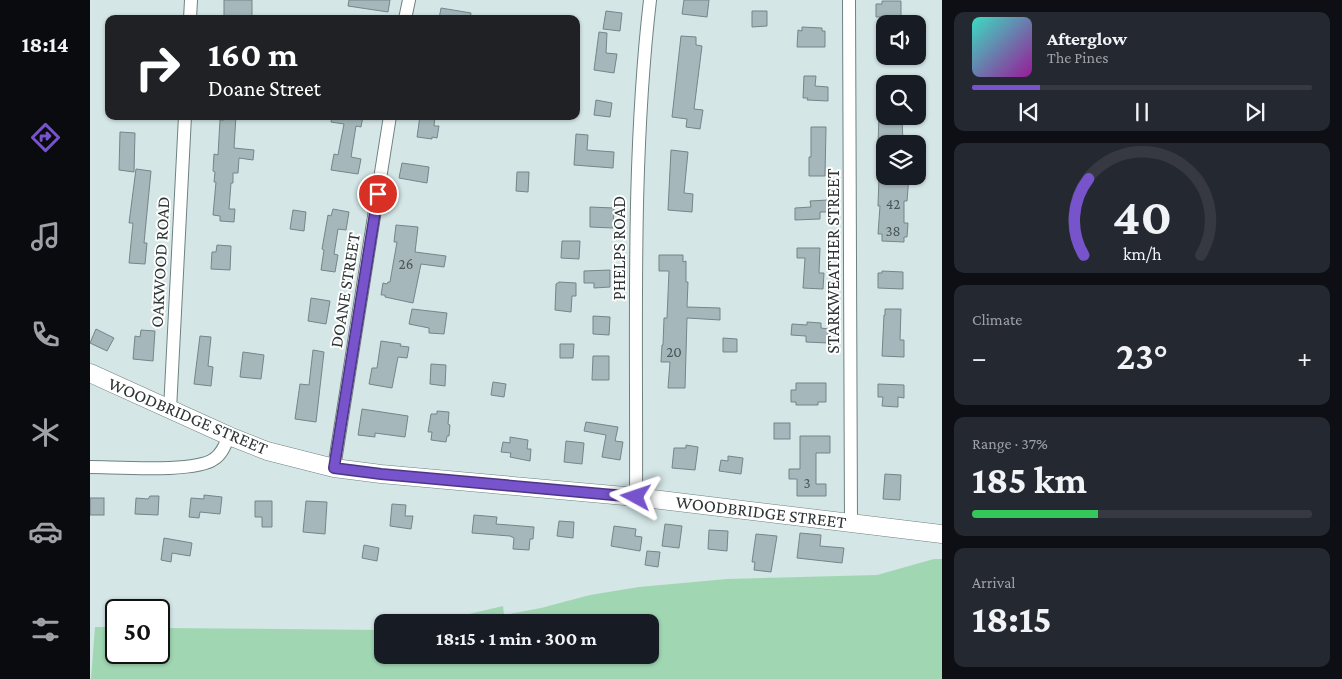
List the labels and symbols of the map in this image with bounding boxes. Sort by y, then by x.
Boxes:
street label: STARKWEATHER STREET [823,168,843,354]
pin [357,173,399,215]
street label: OAKWOOD ROAD [147,196,173,328]
street label: PHELPS ROAD [609,196,629,300]
house number: 42 [886,196,900,212]
house number: 38 [885,223,901,239]
street label: DOANE STREET [326,231,364,349]
house number: 26 [399,256,413,272]
house number: 20 [666,344,682,360]
street label: WOODBRIDGE STREET [105,373,271,459]
position arrow [609,470,661,522]
house number: 3 [803,475,811,491]
street label: WOODBRIDGE STREET [675,492,848,532]
speed limit sign: 50 [105,599,170,664]

